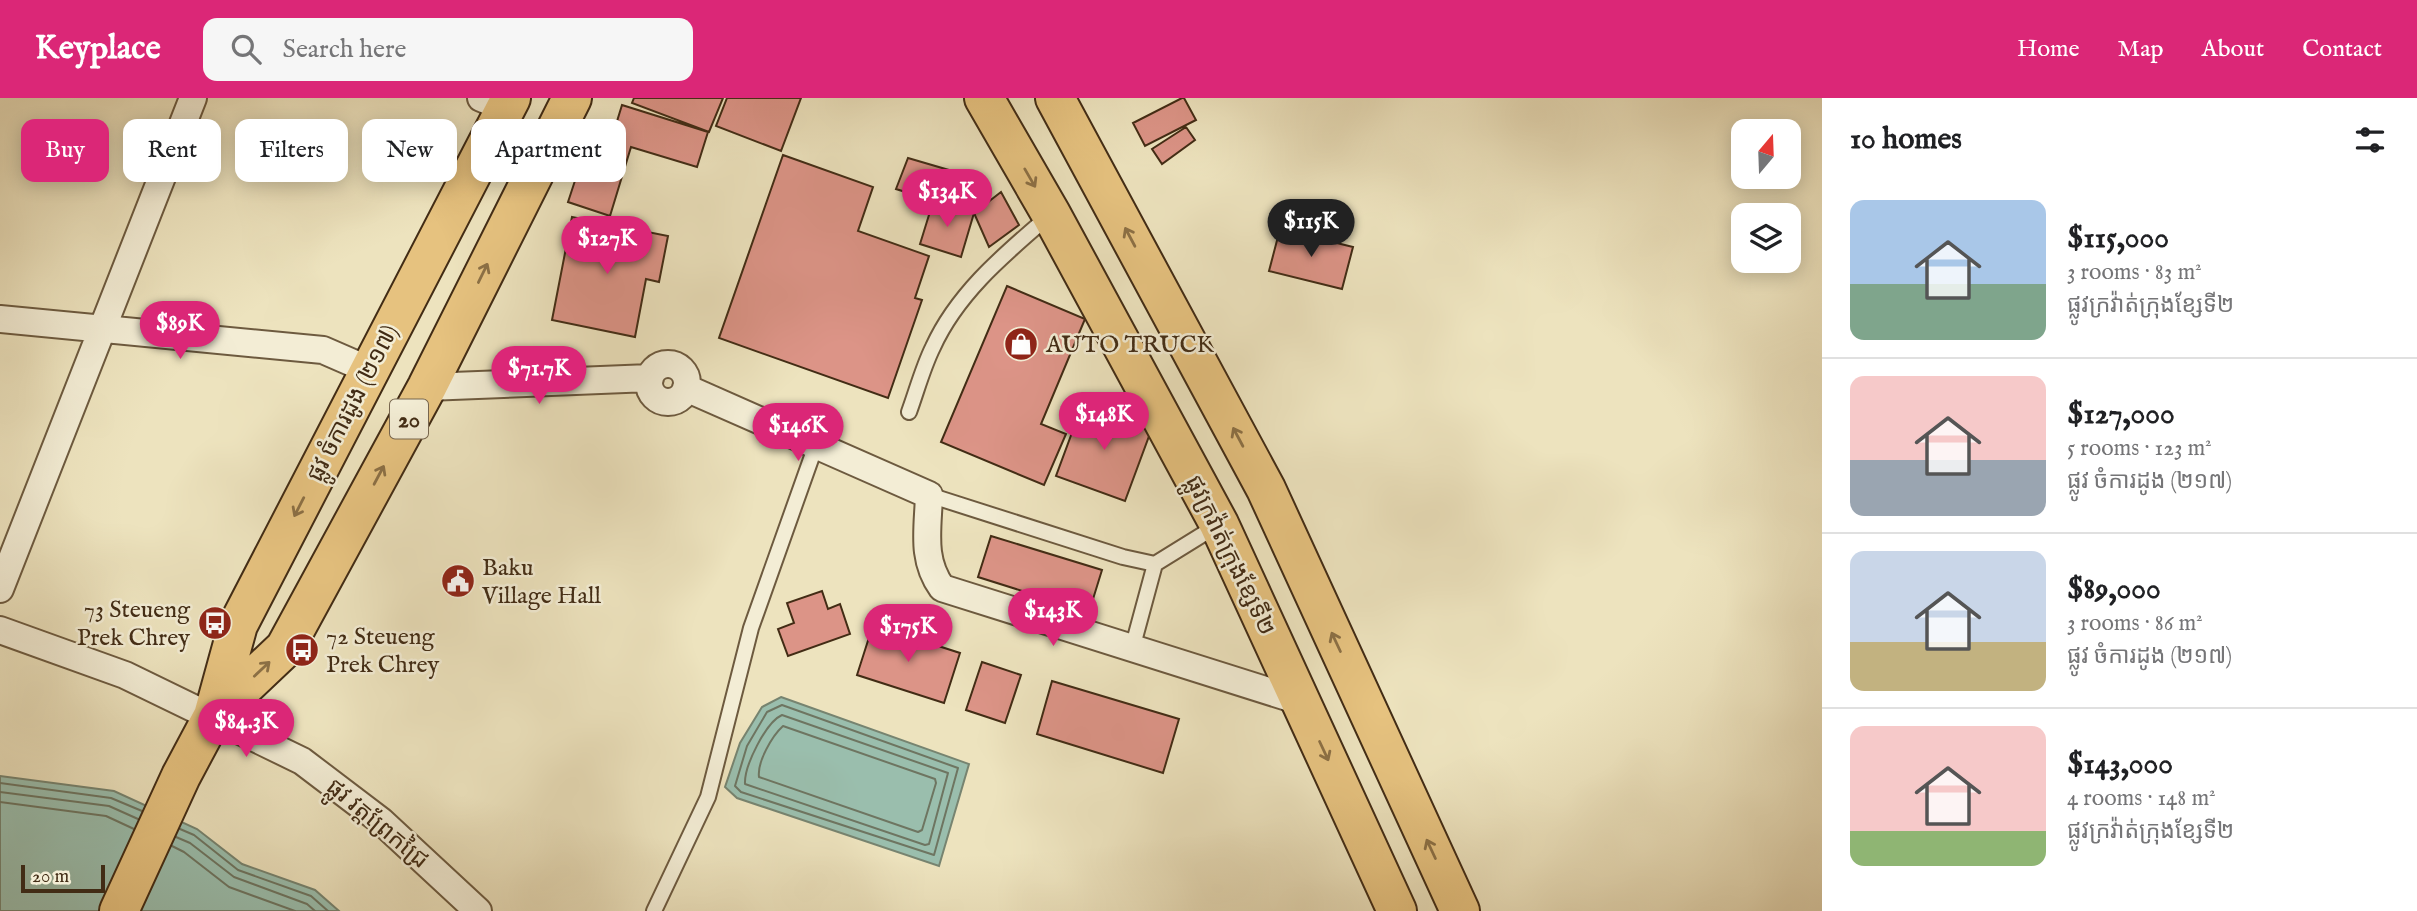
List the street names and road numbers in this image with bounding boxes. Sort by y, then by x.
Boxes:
street label: ផ្លូវ ចំការដូង (២១៧) [300,320,411,490]
road number: 20 [390,400,428,438]
street label: ផ្លូវក្រវ៉ាត់ក្រុងខ្សែទី២ [1173,470,1283,643]
street label: ផ្លូវ វត្តព្រែកជ្រៃ [316,771,435,880]

